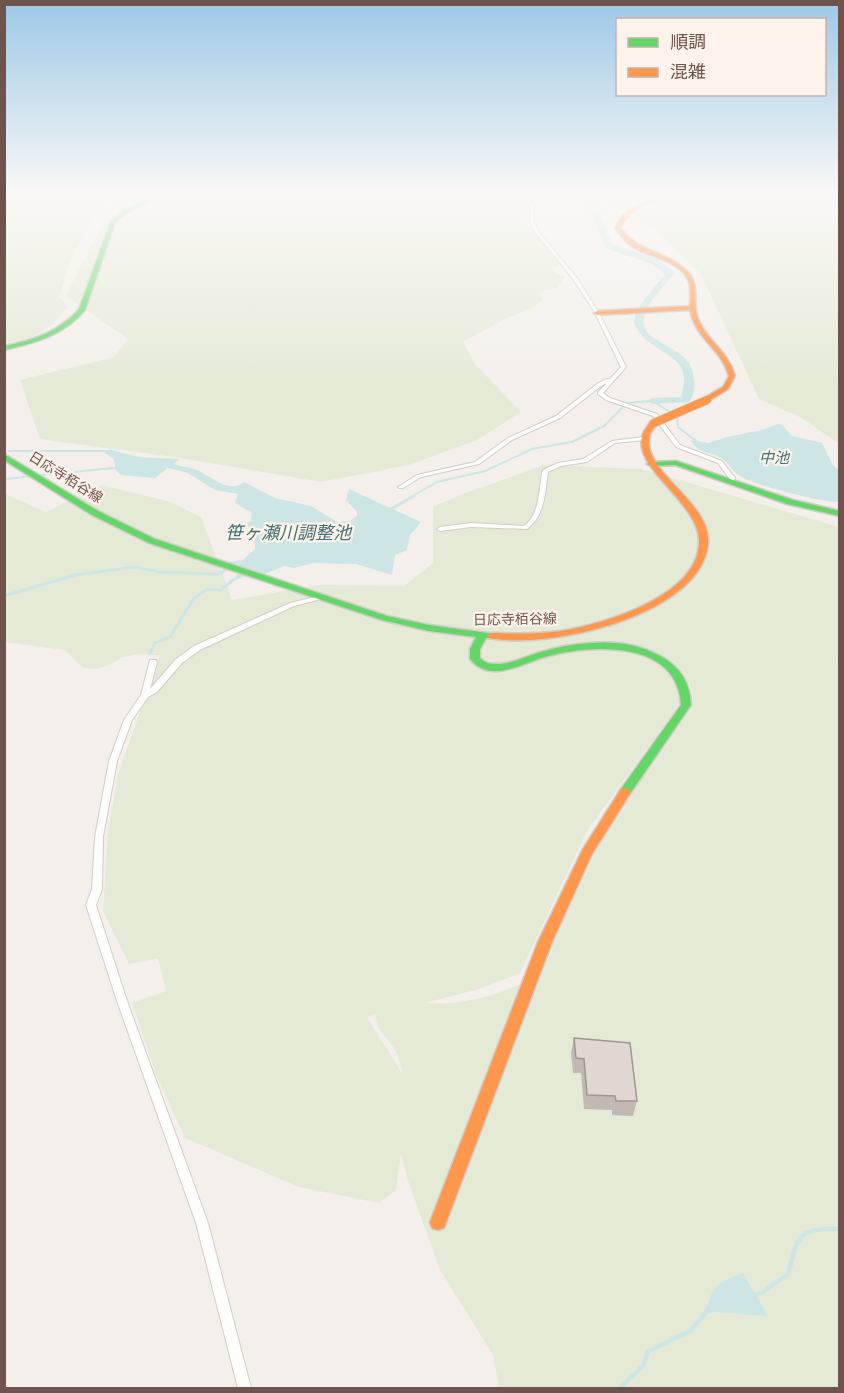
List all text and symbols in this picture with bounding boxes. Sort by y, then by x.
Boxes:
legend [616,18,826,96]
text: 順調 [670,31,706,52]
text: 混雑 [670,61,706,82]
street label: 日応寺栢谷線 [26,448,106,506]
water label: 中池 [759,449,791,467]
water label: 笹ヶ瀬川調整池 [225,522,353,543]
street label: 日応寺栢谷線 [473,610,557,628]

